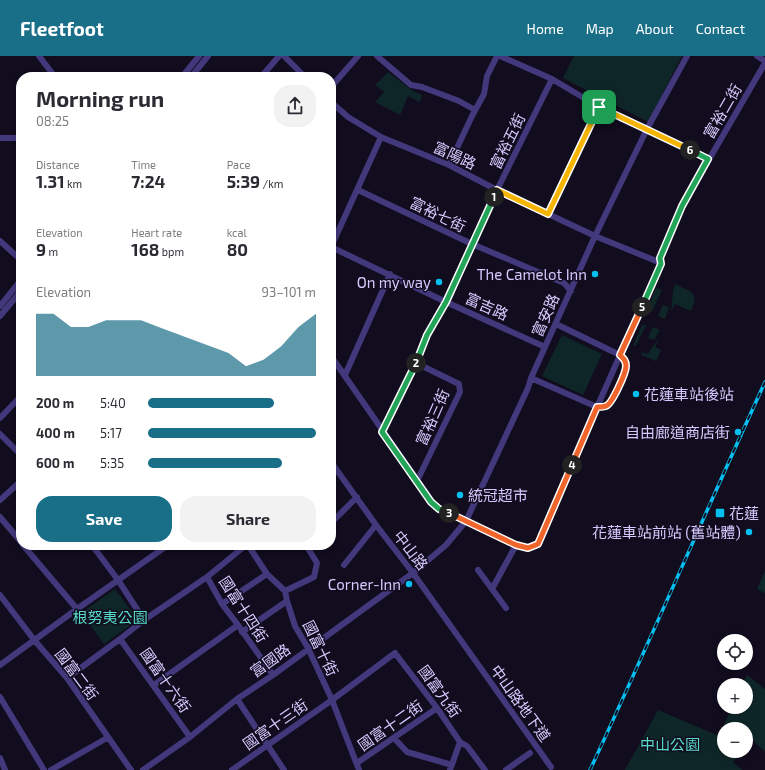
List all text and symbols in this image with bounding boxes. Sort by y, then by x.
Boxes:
text: Fleetfoot [20,17,104,40]
text: Home [527,20,564,37]
text: Map [586,20,614,37]
text: About [636,20,674,37]
text: Contact [696,20,745,37]
street label: 富裕二街 [699,81,745,141]
text: Morning run [36,85,164,111]
button: share [274,85,316,127]
pin [582,90,616,124]
icon: arrive [588,96,610,118]
street label: 富裕五街 [486,110,528,172]
text: 08:25 [36,113,69,129]
street label: 富陽路 [431,137,479,173]
pin: 6 [680,140,700,160]
text: 6 [687,143,693,156]
text: Distance [36,158,79,171]
text: Time [131,158,156,171]
text: Pace [227,158,250,171]
text: 1.31 [36,171,64,191]
text: 7:24 [131,171,165,191]
text: 5:39 [227,171,260,191]
text: km [64,177,82,190]
text: /km [260,177,283,190]
pin: 1 [484,187,504,207]
text: 1 [492,190,496,203]
street label: 富裕七街 [407,193,469,235]
text: Elevation [36,226,83,239]
text: Heart rate [131,226,182,239]
text: kcal [227,226,247,239]
text: 9 [36,239,46,259]
text: 168 [131,239,159,259]
text: 80 [227,239,248,259]
text: m [46,245,58,258]
text: bpm [159,245,184,258]
place label: The Camelot Inn [477,265,587,283]
marker: The Camelot Inn [590,269,600,279]
place label: On my way [357,273,431,291]
marker: On my way [434,277,444,287]
text: Elevation [36,284,91,300]
text: 93–101 m [262,284,316,300]
street label: 富吉路 [463,289,511,323]
street label: 富安路 [528,291,562,339]
pin: 5 [632,297,652,317]
text: 5 [639,300,645,313]
pin: 2 [406,353,426,373]
text: 2 [413,356,419,369]
place label: 花蓮車站後站 [644,385,734,403]
street label: 富裕三街 [412,386,452,448]
marker: 花蓮車站後站 [631,389,641,399]
text: 200 m [36,395,74,411]
text: 5:40 [100,395,126,411]
place label: 自由廊道商店街 [625,423,730,441]
text: 400 m [36,425,75,441]
text: 5:17 [100,425,122,441]
marker: 自由廊道商店街 [733,427,743,437]
text: 600 m [36,455,74,471]
text: 5:35 [100,455,124,471]
pin: 4 [562,455,582,475]
text: 4 [568,458,576,471]
place label: 統冠超市 [468,486,528,504]
marker: 統冠超市 [455,490,465,500]
button: Save [36,496,172,542]
button: Share [180,496,316,542]
pin: 3 [439,503,459,523]
place label: 花蓮 [729,504,759,522]
text: 3 [446,506,452,519]
marker: 花蓮 [714,507,726,519]
place label: 花蓮車站前站 (舊站體) [592,523,741,541]
street label: 中山路 [390,527,432,573]
marker: 花蓮車站前站 (舊站體) [744,527,754,537]
street label: 國富十四街 [216,573,272,645]
place label: Corner-Inn [328,575,401,593]
marker: Corner-Inn [404,579,414,589]
park label: 根努夷公園 [72,608,148,626]
street label: 國富十街 [300,617,342,679]
map controls [717,634,753,758]
button: locate [717,634,753,670]
street label: 富國路 [247,639,293,681]
street label: 國富十六街 [137,644,195,716]
street label: 國富二街 [52,645,102,703]
street label: 國富九街 [415,661,465,721]
street label: 中山路地下道 [487,661,555,745]
button: + [717,678,753,714]
street label: 國富十三街 [239,695,311,753]
street label: 國富十二街 [354,696,426,754]
button: − [717,722,753,758]
park label: 中山公園 [640,735,700,753]

